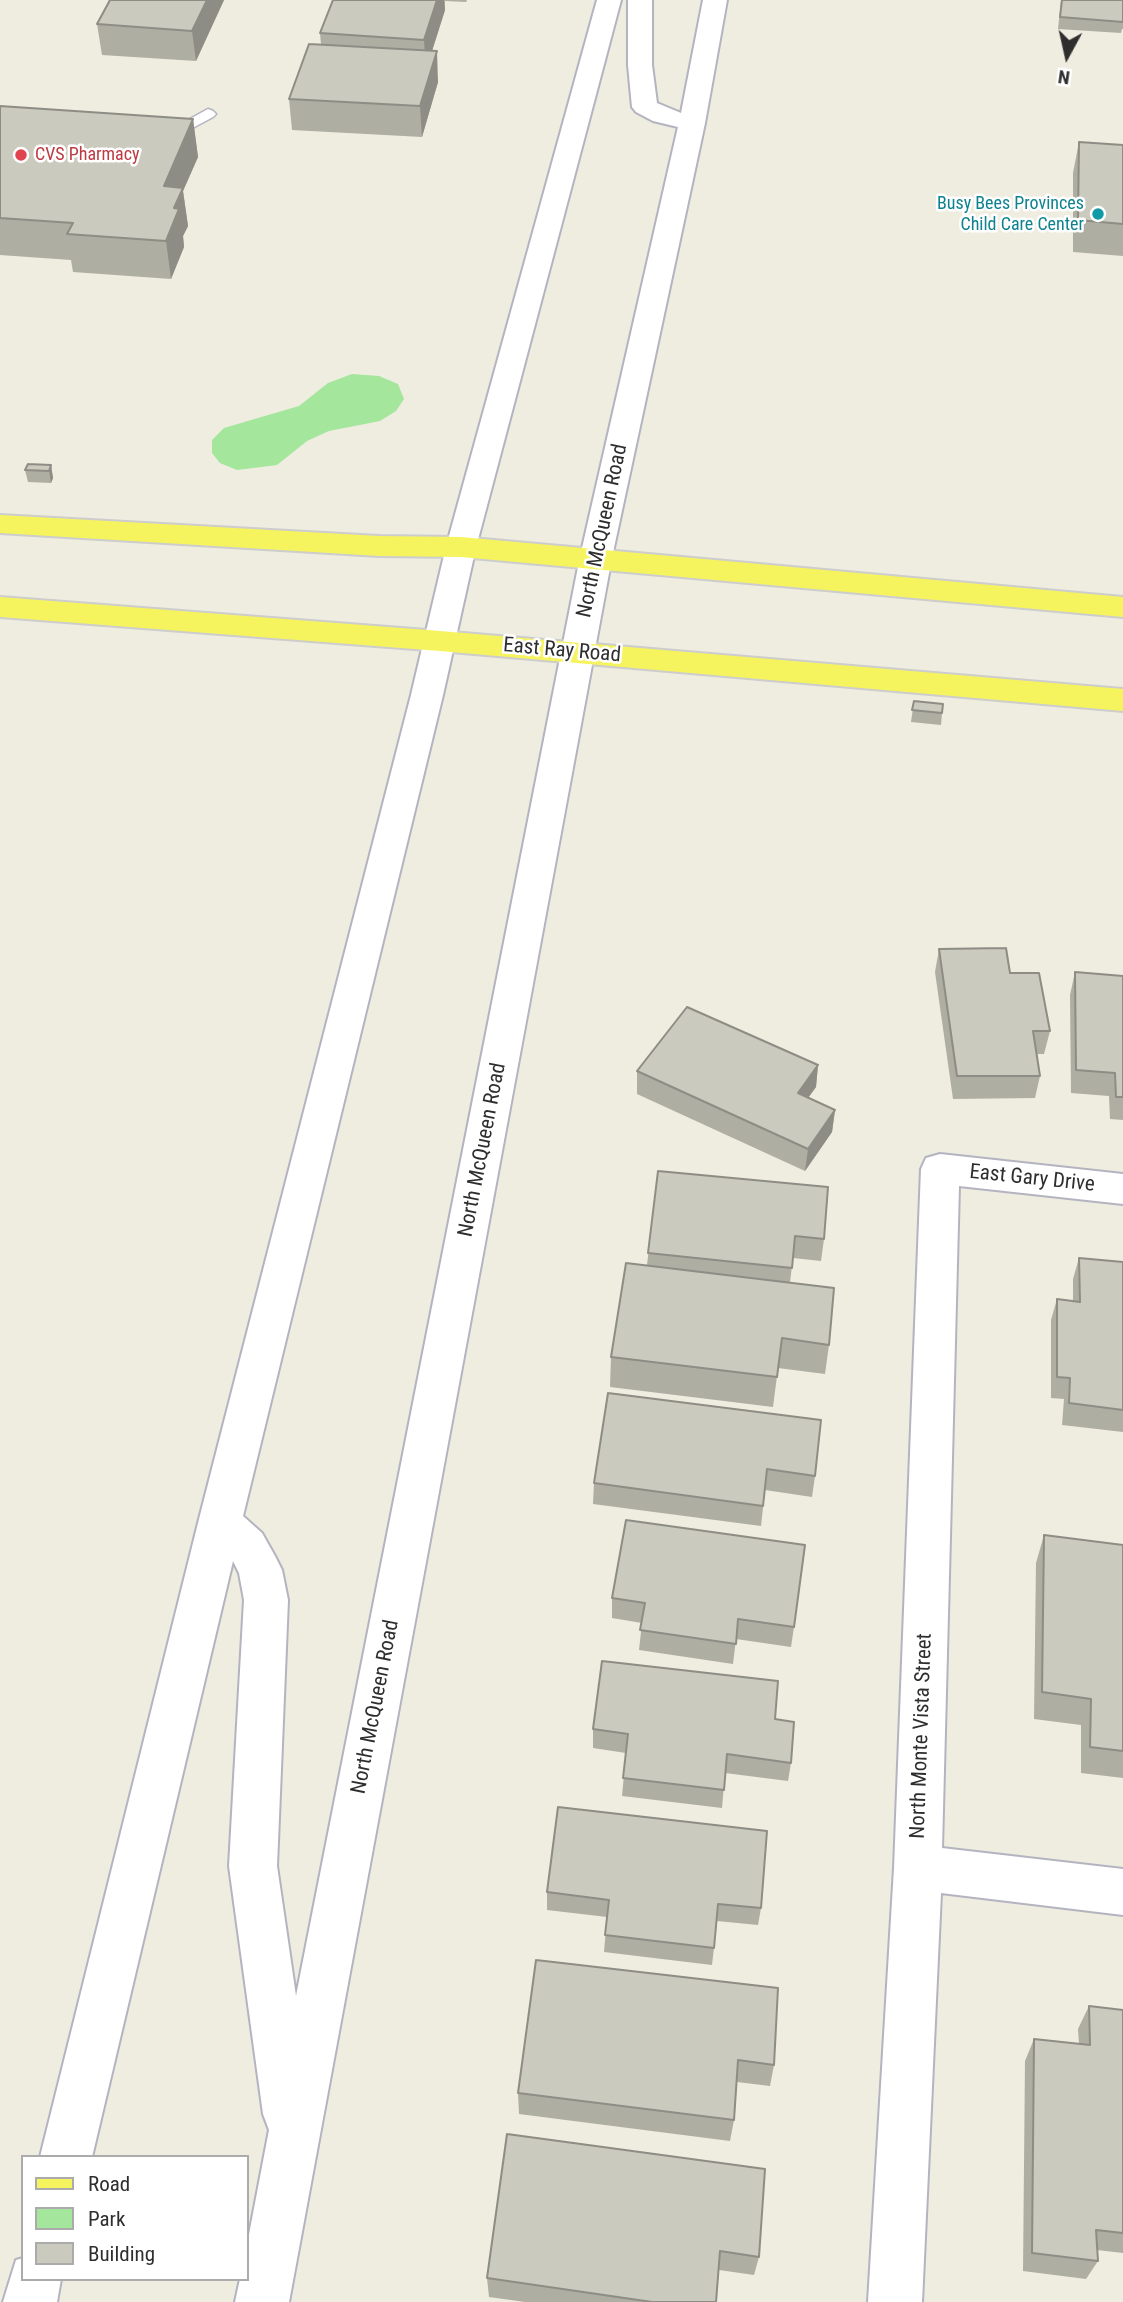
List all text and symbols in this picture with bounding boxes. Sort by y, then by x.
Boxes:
north arrow [1032,21,1102,91]
text: N [1057,65,1071,89]
place label: CVS Pharmacy [35,144,140,166]
marker: CVS Pharmacy [13,147,29,163]
place label: Busy Bees Provinces Child Care Center [937,193,1084,235]
marker: Busy Bees Provinces Child Care Center [1090,206,1106,222]
street label: North McQueen Road [572,442,634,620]
street label: East Ray Road [502,633,622,669]
street label: North McQueen Road [454,1061,512,1239]
street label: East Gary Drive [968,1160,1096,1198]
street label: North McQueen Road [347,1618,405,1796]
street label: North Monte Vista Street [906,1633,938,1839]
legend [21,2155,248,2281]
text: Road [88,2172,130,2196]
text: Park [88,2207,125,2231]
text: Building [88,2242,155,2266]

